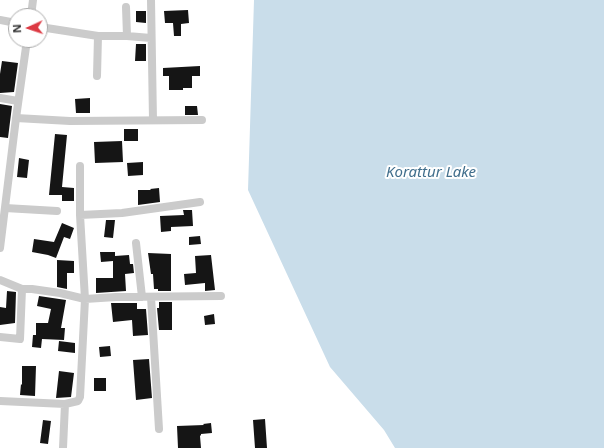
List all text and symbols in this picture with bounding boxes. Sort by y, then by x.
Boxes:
north arrow [8,8,48,48]
text: N [9,24,24,33]
water label: Korattur Lake [386,164,476,182]

